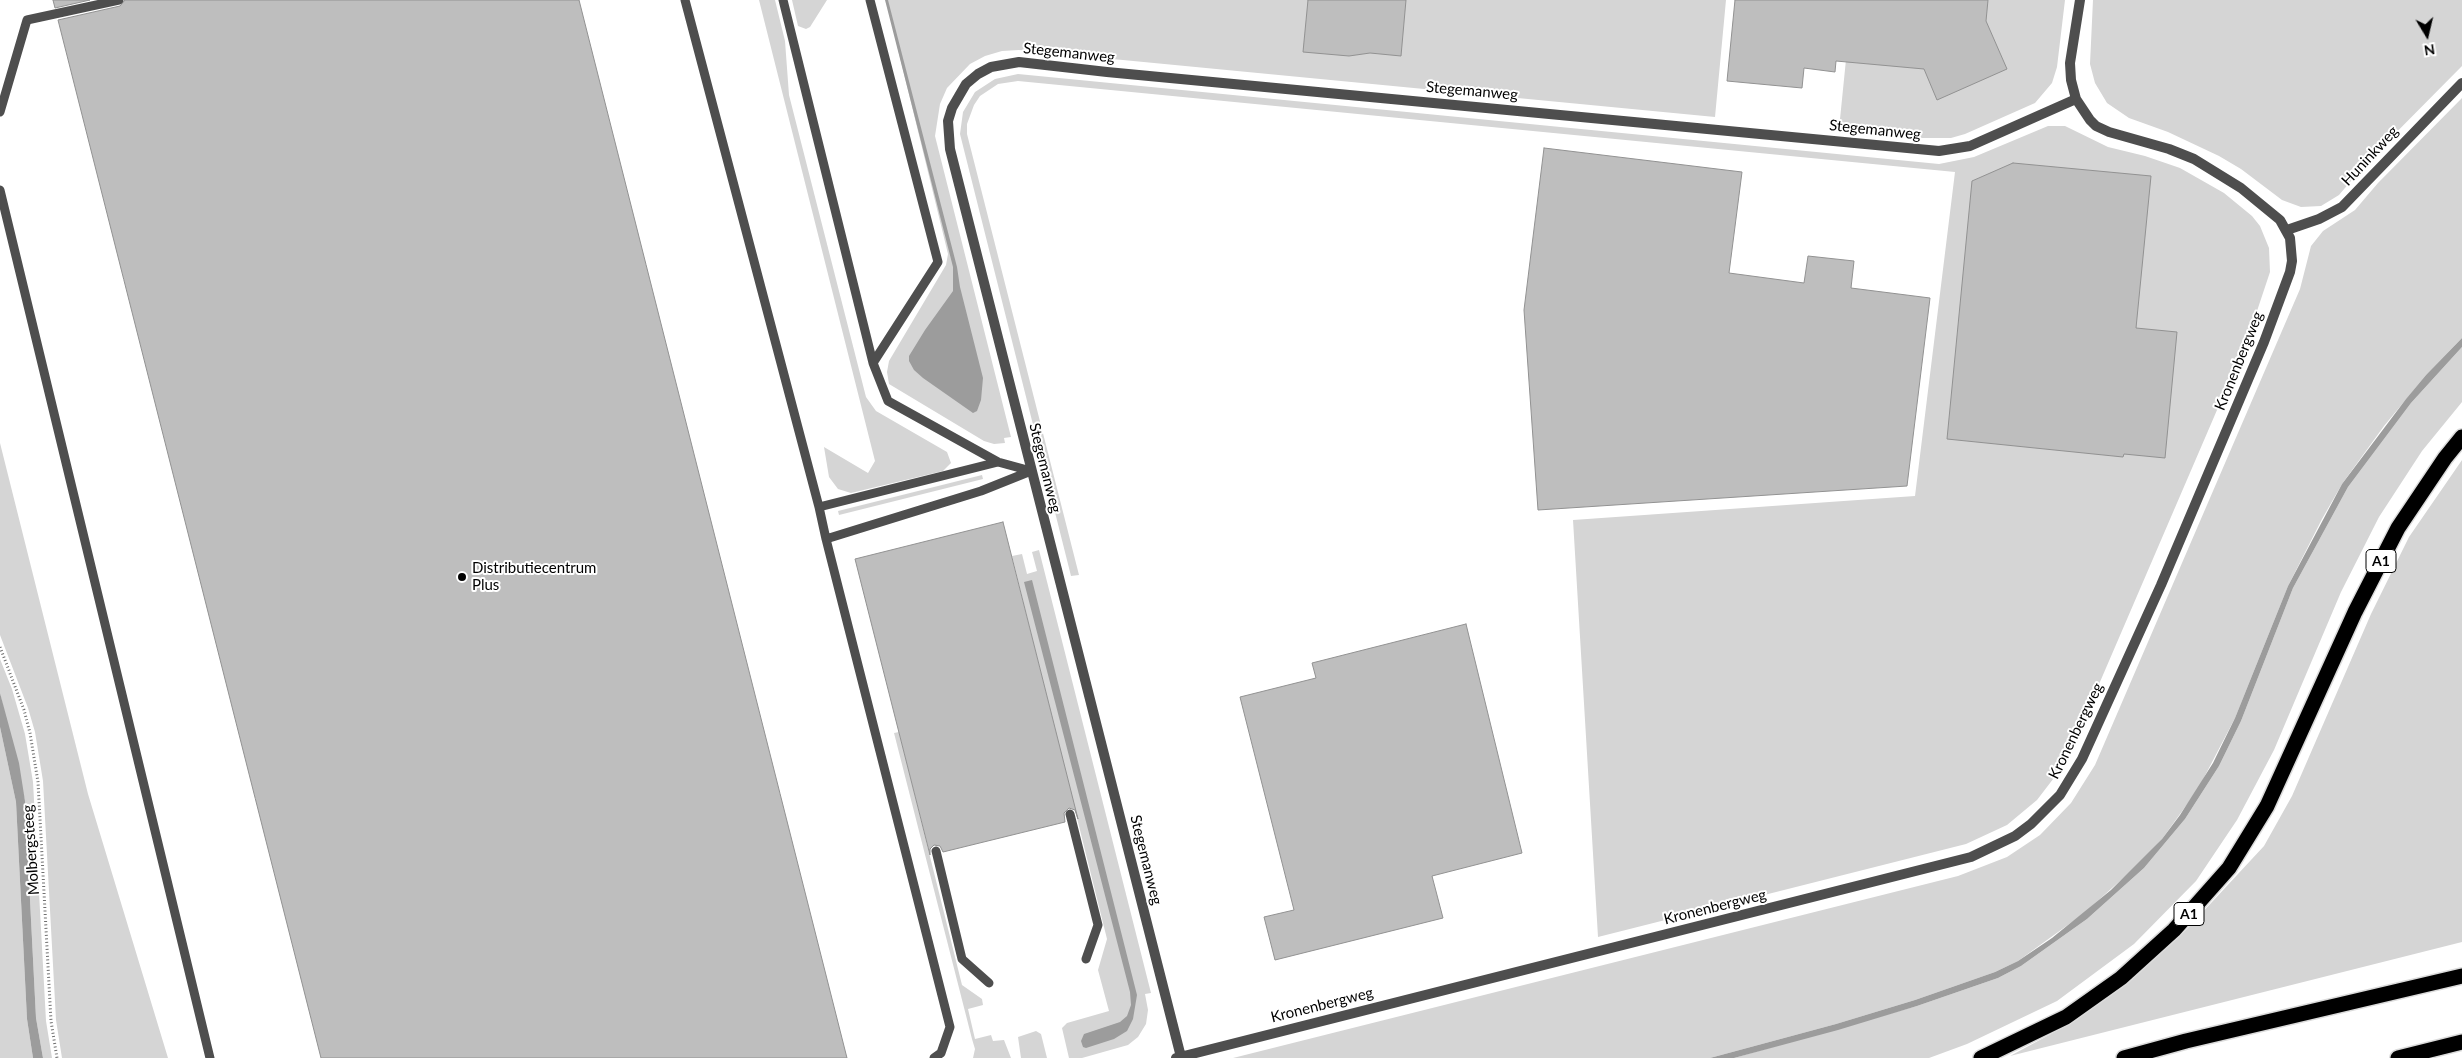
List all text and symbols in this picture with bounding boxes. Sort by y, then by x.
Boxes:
north arrow [2402,10,2452,60]
street label: Stegemanweg [1022,39,1116,67]
text: N [2423,41,2436,60]
street label: Stegemanweg [1425,78,1519,104]
street label: Stegemanweg [1828,116,1922,144]
street label: Huninkweg [2338,122,2402,190]
street label: Kronenbergweg [2211,309,2267,413]
street label: Stegemanweg [1025,421,1065,515]
road number: A1 [2366,550,2396,572]
place label: Distributiecentrum Plus [472,559,596,594]
marker: Distributiecentrum Plus [456,571,468,583]
street label: Kronenbergweg [2045,680,2107,782]
street label: Molbergsteeg [19,804,43,896]
street label: Stegemanweg [1126,813,1166,907]
street label: Kronenbergweg [1662,886,1768,928]
road number: A1 [2174,902,2204,926]
street label: Kronenbergweg [1269,984,1375,1026]

